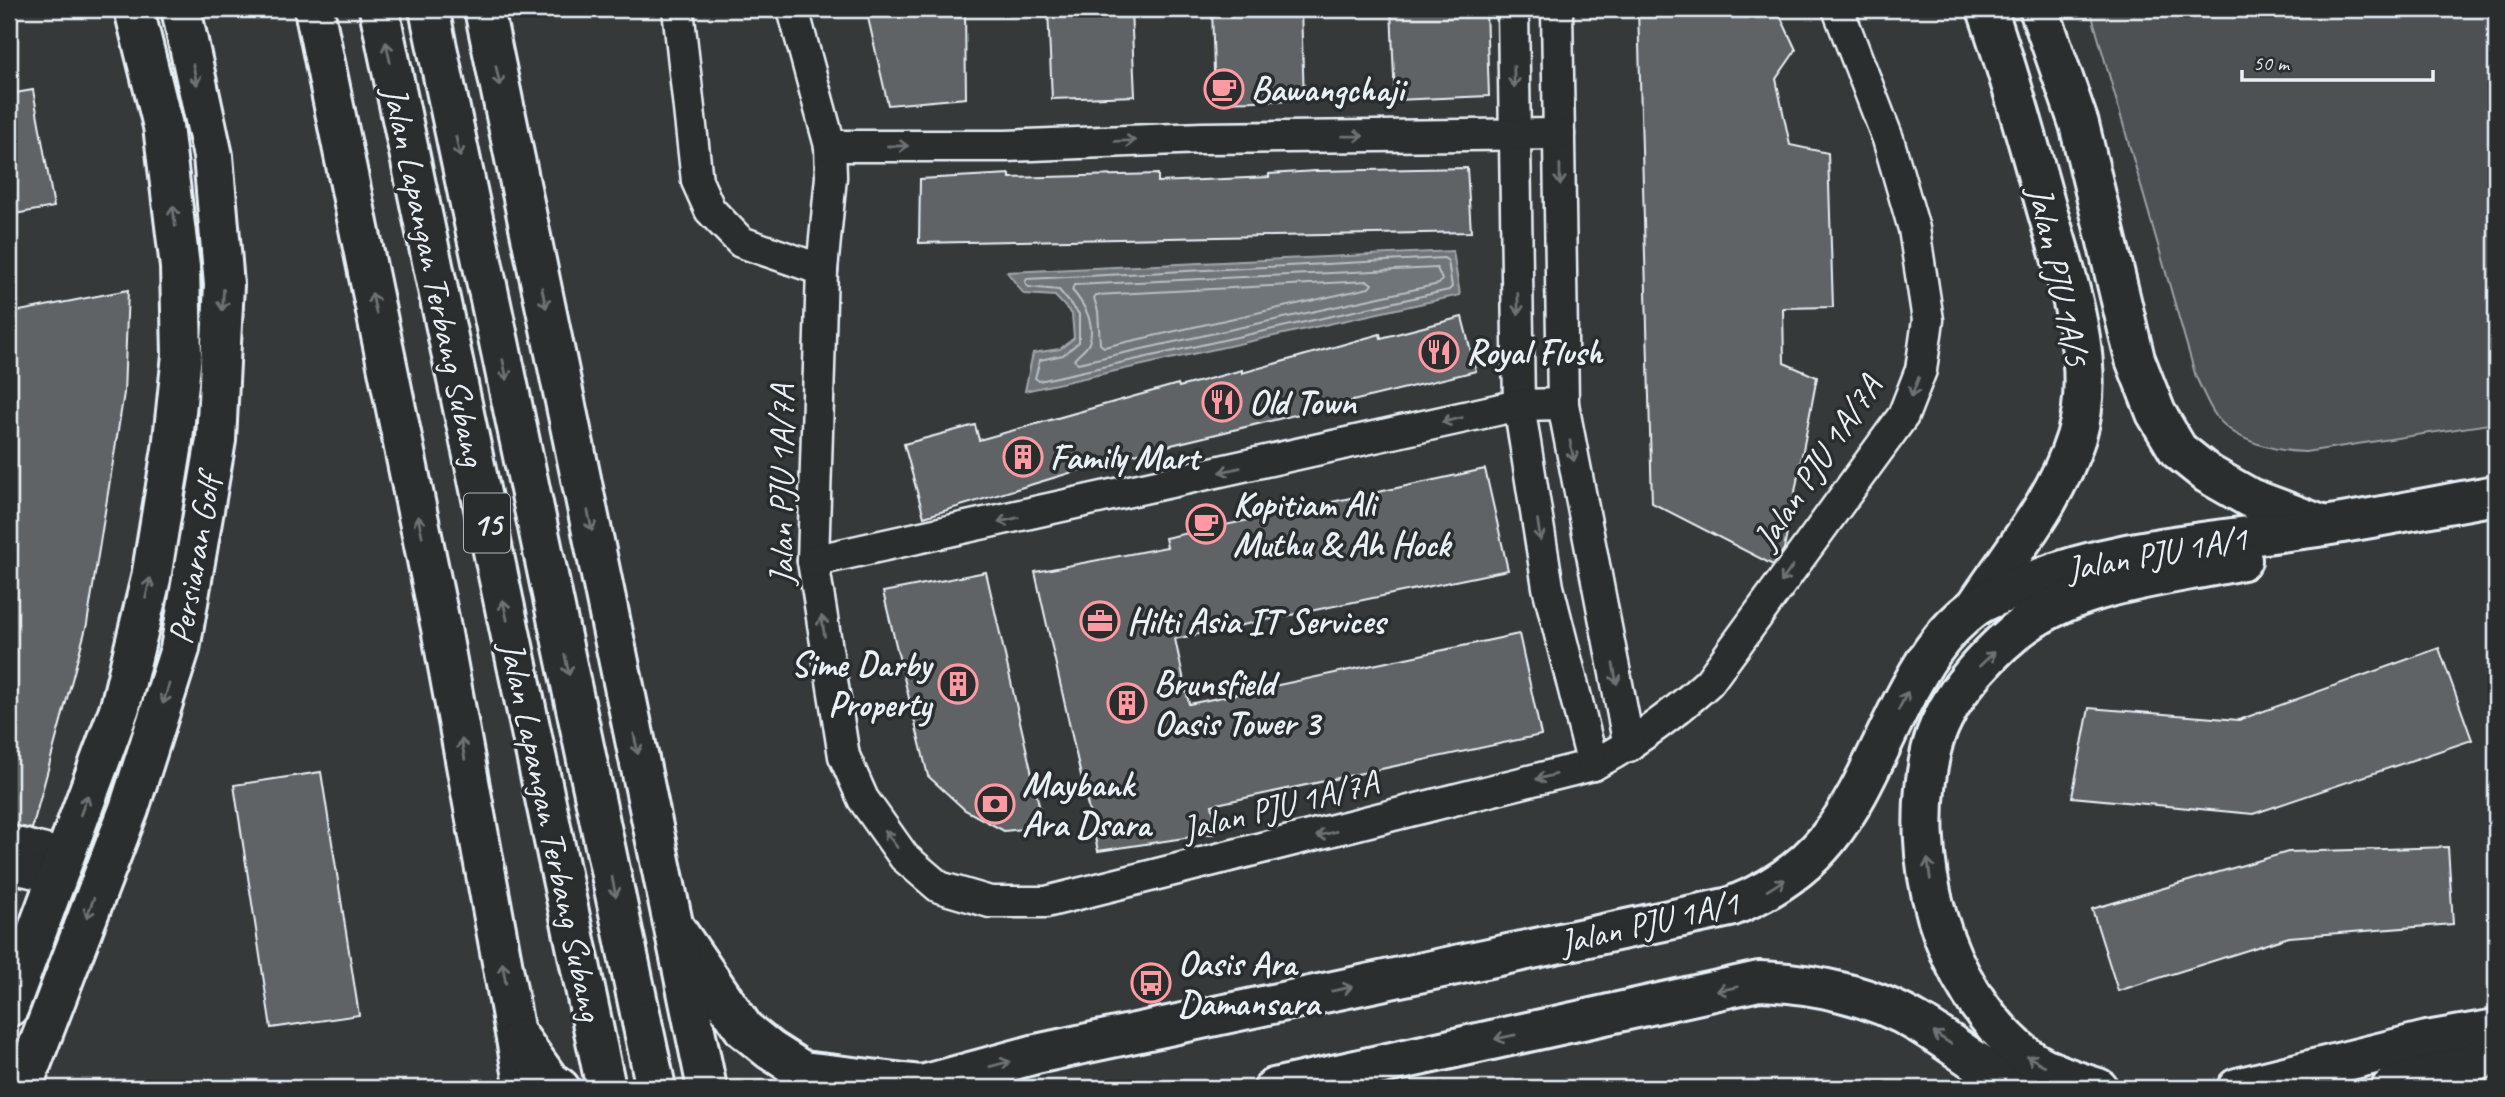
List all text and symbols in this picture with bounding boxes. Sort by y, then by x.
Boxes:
scale bar [2242,38,2433,82]
one-way arrow [381,41,395,64]
text: 50 m [2253,50,2291,76]
one-way arrow [189,63,203,86]
one-way arrow [491,64,505,87]
one-way arrow [1508,65,1521,88]
place label: Bawangchaji [1251,67,1408,112]
cafe icon: Bawangchaji [1203,68,1245,110]
street label: Jalan Lapangan Terbang Subang [372,80,497,472]
one-way arrow [1341,130,1364,143]
one-way arrow [452,135,466,158]
one-way arrow [1114,135,1137,148]
one-way arrow [886,139,909,153]
one-way arrow [1553,163,1567,186]
street label: Jalan PJU 1A/5 [2017,180,2100,372]
one-way arrow [167,205,180,228]
one-way arrow [537,286,551,309]
one-way arrow [217,289,230,312]
one-way arrow [367,292,381,315]
one-way arrow [1511,293,1525,316]
place label: Royal Flush [1466,330,1604,375]
restaurant icon: Royal Flush [1418,331,1460,373]
one-way arrow [498,358,512,381]
street label: Jalan PJU 1A/7A [1742,366,1893,559]
one-way arrow [1907,375,1920,397]
place label: Old Town [1249,380,1357,425]
restaurant icon: Old Town [1201,381,1243,423]
street label: Jalan PJU 1A/7A [759,384,804,587]
one-way arrow [1441,414,1464,427]
place label: Family Mart [1050,435,1203,480]
building icon: Family Mart [1002,436,1044,478]
one-way arrow [1566,439,1580,462]
one-way arrow [1219,464,1242,477]
street label: Persiaran Golf [158,465,233,648]
place label: Kopitiam Ali Muthu & Ah Hock [1233,482,1453,567]
road number: 15 [464,494,510,552]
cafe icon: Kopitiam Ali Muthu & Ah Hock [1185,503,1227,545]
one-way arrow [583,509,597,532]
one-way arrow [997,514,1020,527]
one-way arrow [412,515,426,538]
street label: Jalan PJU 1A/1 [2061,515,2253,592]
one-way arrow [1533,518,1546,541]
one-way arrow [1780,564,1795,583]
one-way arrow [142,577,155,600]
place label: Hilti Asia IT Services [1127,599,1389,644]
one-way arrow [498,600,511,622]
office icon: Hilti Asia IT Services [1079,600,1121,642]
one-way arrow [816,615,829,638]
street label: Jalan Lapangan Terbang Subang [489,635,614,1027]
place label: Sime Darby Property [791,642,934,727]
one-way arrow [1978,650,1995,667]
one-way arrow [560,653,574,676]
place label: Brunsfield Oasis Tower 3 [1154,661,1323,746]
one-way arrow [1609,662,1622,685]
building icon: Sime Darby Property [937,663,979,705]
building icon: Brunsfield Oasis Tower 3 [1106,682,1148,724]
one-way arrow [159,683,172,705]
one-way arrow [1897,691,1911,712]
one-way arrow [629,732,643,755]
one-way arrow [456,738,469,761]
street label: Jalan PJU 1A/7A [1176,759,1384,852]
place label: Maybank Ara Dsara [1022,762,1154,847]
one-way arrow [1536,771,1558,784]
bank icon: Maybank Ara Dsara [974,783,1016,825]
one-way arrow [79,795,91,817]
one-way arrow [1315,828,1338,841]
one-way arrow [884,830,898,849]
one-way arrow [1922,858,1935,881]
one-way arrow [607,875,621,898]
one-way arrow [1766,878,1786,892]
street label: Jalan PJU 1A/1 [1553,880,1745,965]
one-way arrow [83,897,96,919]
place label: Oasis Ara Damansara [1178,941,1323,1026]
one-way arrow [497,962,510,985]
bus stop icon: Oasis Ara Damansara [1130,962,1172,1004]
one-way arrow [1330,982,1353,996]
one-way arrow [1716,982,1739,996]
one-way arrow [1494,1031,1517,1045]
one-way arrow [1933,1031,1953,1045]
one-way arrow [2026,1053,2046,1067]
one-way arrow [988,1057,1011,1070]

